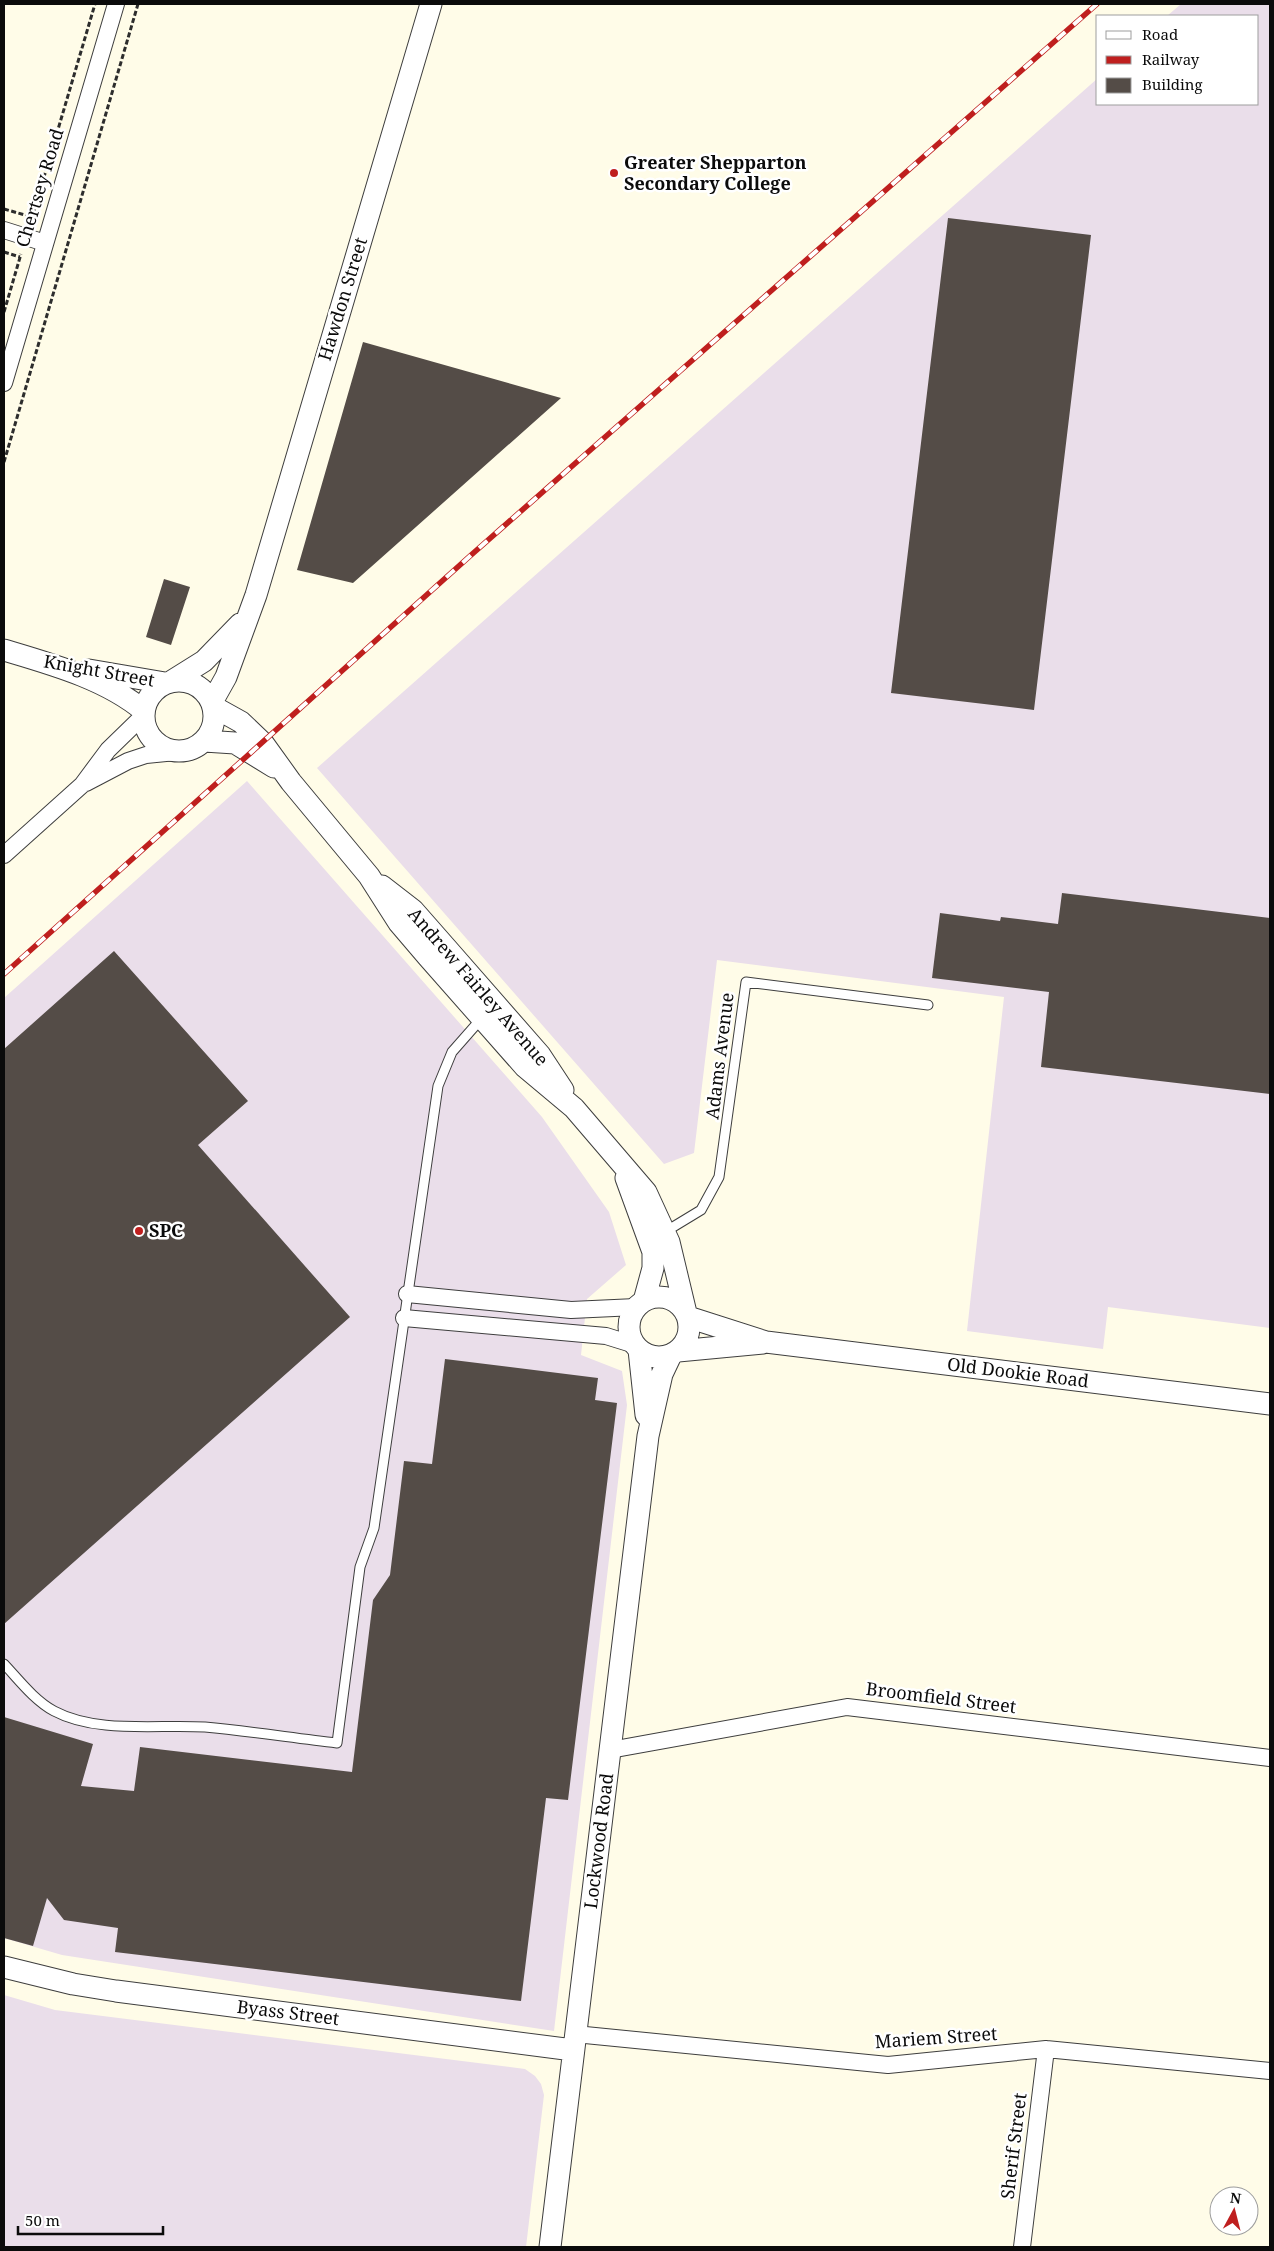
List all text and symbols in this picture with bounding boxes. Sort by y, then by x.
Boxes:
legend [1096,15,1259,105]
text: Road [1142,24,1178,44]
text: Railway [1142,49,1200,69]
text: Building [1142,74,1203,94]
street label: Chertsey Road [10,125,68,250]
place label: Greater Shepparton Secondary College [624,150,807,195]
marker: Greater Shepparton Secondary College [608,167,620,179]
street label: Hawdon Street [312,234,372,363]
street label: Knight Street [42,648,157,692]
street label: Andrew Fairley Avenue [403,902,554,1071]
street label: Adams Avenue [699,991,739,1121]
place label: SPC [149,1218,183,1242]
marker: SPC [133,1225,145,1237]
street label: Old Dookie Road [946,1351,1090,1393]
street label: Broomfield Street [865,1676,1018,1718]
street label: Lockwood Road [578,1772,618,1910]
street label: Byass Street [236,1994,341,2030]
street label: Mariem Street [874,2021,998,2053]
street label: Sherif Street [995,2092,1031,2200]
north arrow [1209,2186,1259,2236]
text: N [1229,2187,1242,2208]
scale bar [18,2204,162,2236]
text: 50 m [25,2210,60,2230]

